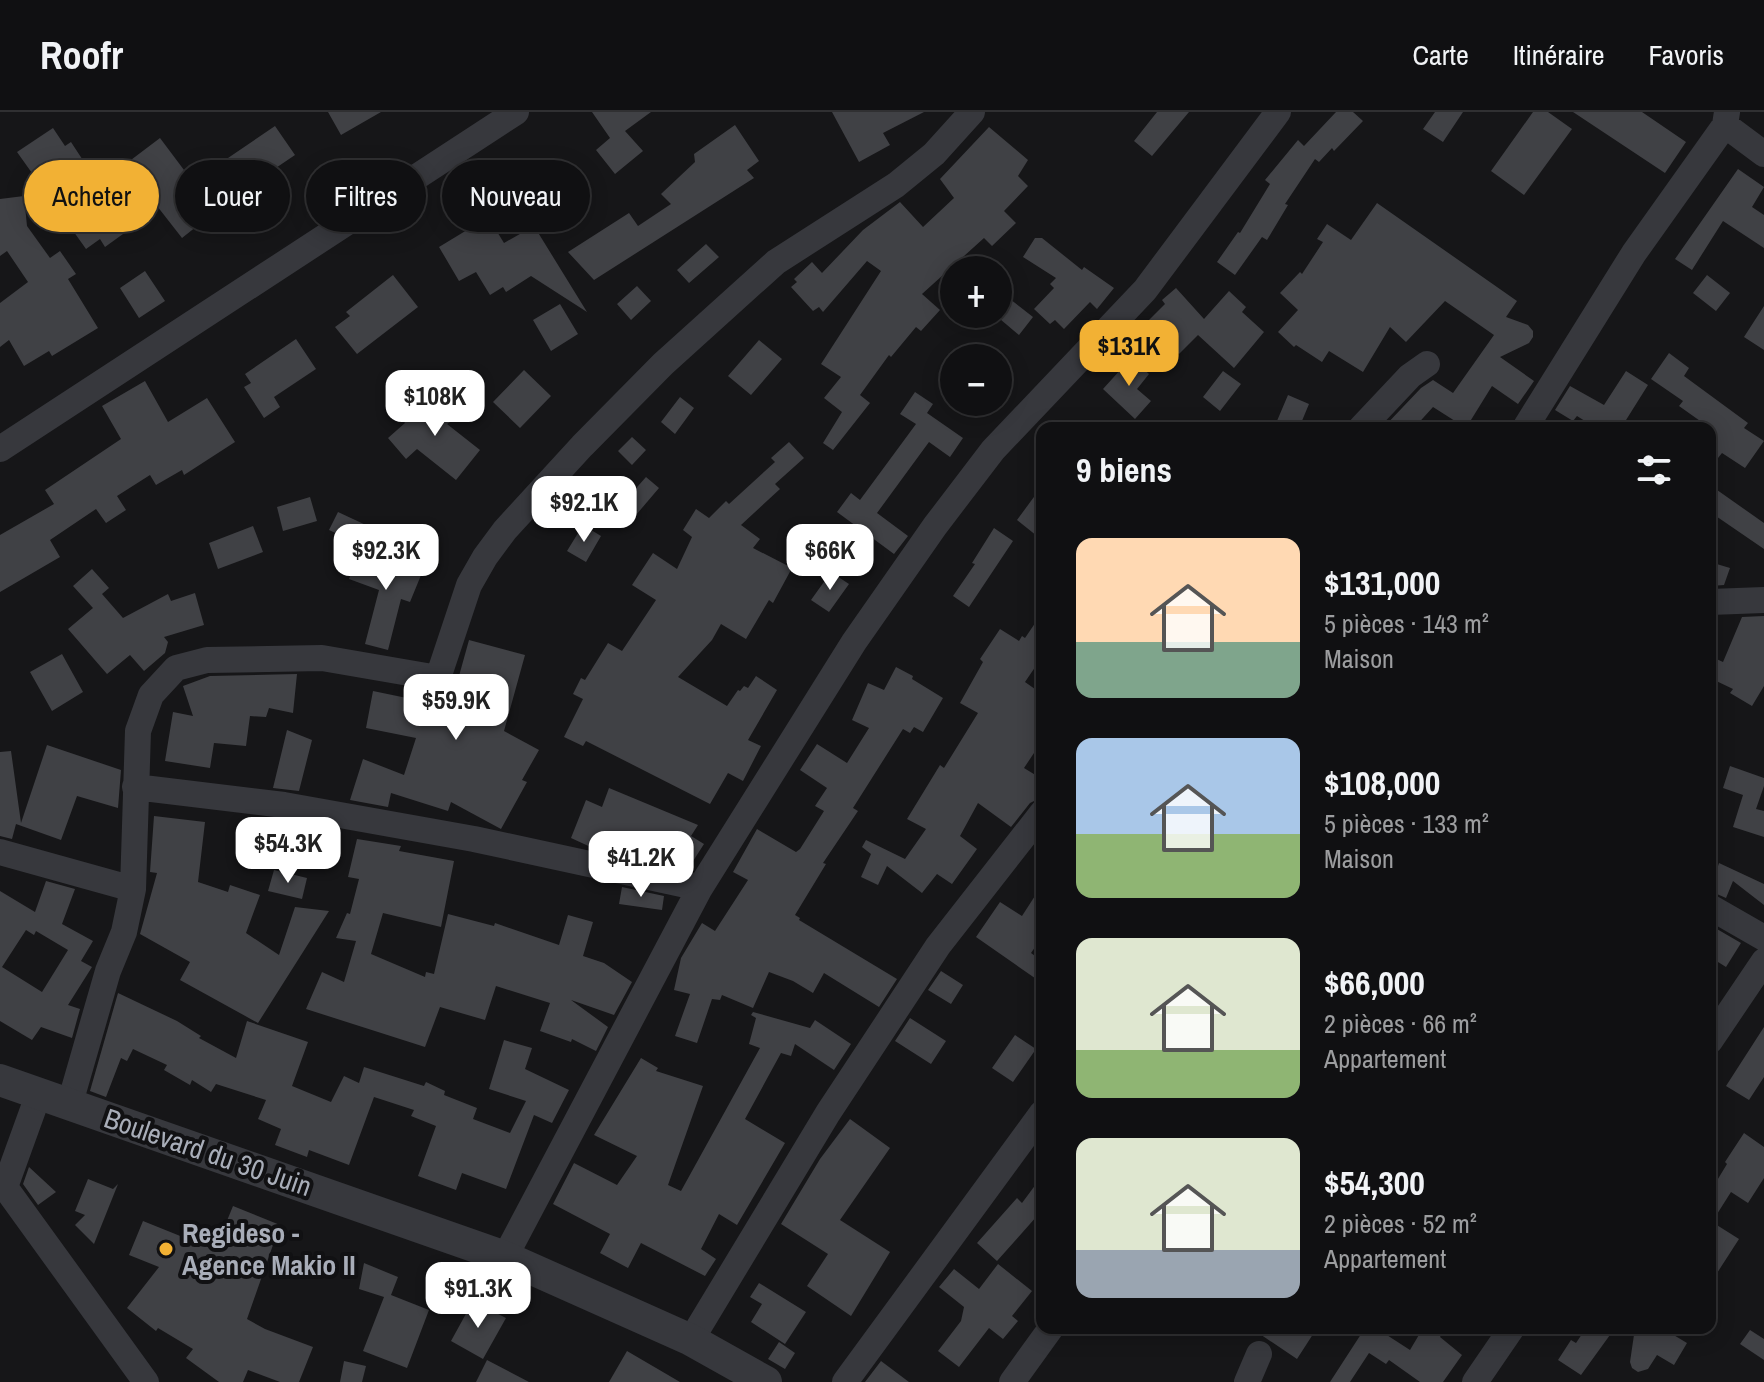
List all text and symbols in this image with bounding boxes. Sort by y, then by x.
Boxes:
text: Roofr [40,30,123,81]
text: Carte [1413,36,1469,74]
text: Itinéraire [1513,36,1605,74]
text: Favoris [1649,36,1724,74]
chip: Acheter [24,160,159,232]
chip: Louer [175,160,290,232]
chip: Filtres [306,160,426,232]
chip: Nouveau [442,160,590,232]
map controls [940,256,1012,416]
button: + [940,256,1012,328]
pin: $131K [1073,320,1185,388]
text: $131K [1098,328,1160,363]
button: − [940,344,1012,416]
pin: $108K [379,370,491,438]
text: $108K [404,378,466,413]
text: 9 biens [1076,447,1172,493]
icon: filters [1632,448,1676,492]
pin: $92.1K [519,476,649,544]
text: $92.1K [550,484,618,519]
pin: $92.3K [321,524,451,592]
pin: $66K [783,524,877,592]
text: $92.3K [352,532,420,567]
text: $66K [805,532,855,567]
text: $131,000 [1324,560,1440,606]
icon: home [1140,570,1236,666]
text: 5 pièces · 143 m² [1324,606,1489,641]
text: Maison [1324,641,1394,676]
pin: $59.9K [391,674,521,742]
text: $59.9K [422,682,490,717]
text: $108,000 [1324,760,1440,806]
icon: home [1140,770,1236,866]
text: 5 pièces · 133 m² [1324,806,1489,841]
pin: $54.3K [223,817,353,885]
text: $54.3K [254,825,322,860]
pin: $41.2K [576,831,706,899]
text: $41.2K [607,839,675,874]
text: Maison [1324,841,1394,876]
text: $66,000 [1324,960,1425,1006]
icon: home [1140,970,1236,1066]
text: 2 pièces · 66 m² [1324,1006,1477,1041]
text: Appartement [1324,1041,1446,1076]
street label: Boulevard du 30 Juin [99,1099,317,1205]
text: $54,300 [1324,1160,1425,1206]
icon: home [1140,1170,1236,1266]
text: 2 pièces · 52 m² [1324,1206,1477,1241]
place label: Regideso - Agence Makio II [182,1214,356,1284]
marker: Regideso - Agence Makio II [157,1240,175,1258]
text: Appartement [1324,1241,1446,1276]
pin: $91.3K [413,1262,543,1330]
text: $91.3K [444,1270,512,1305]

